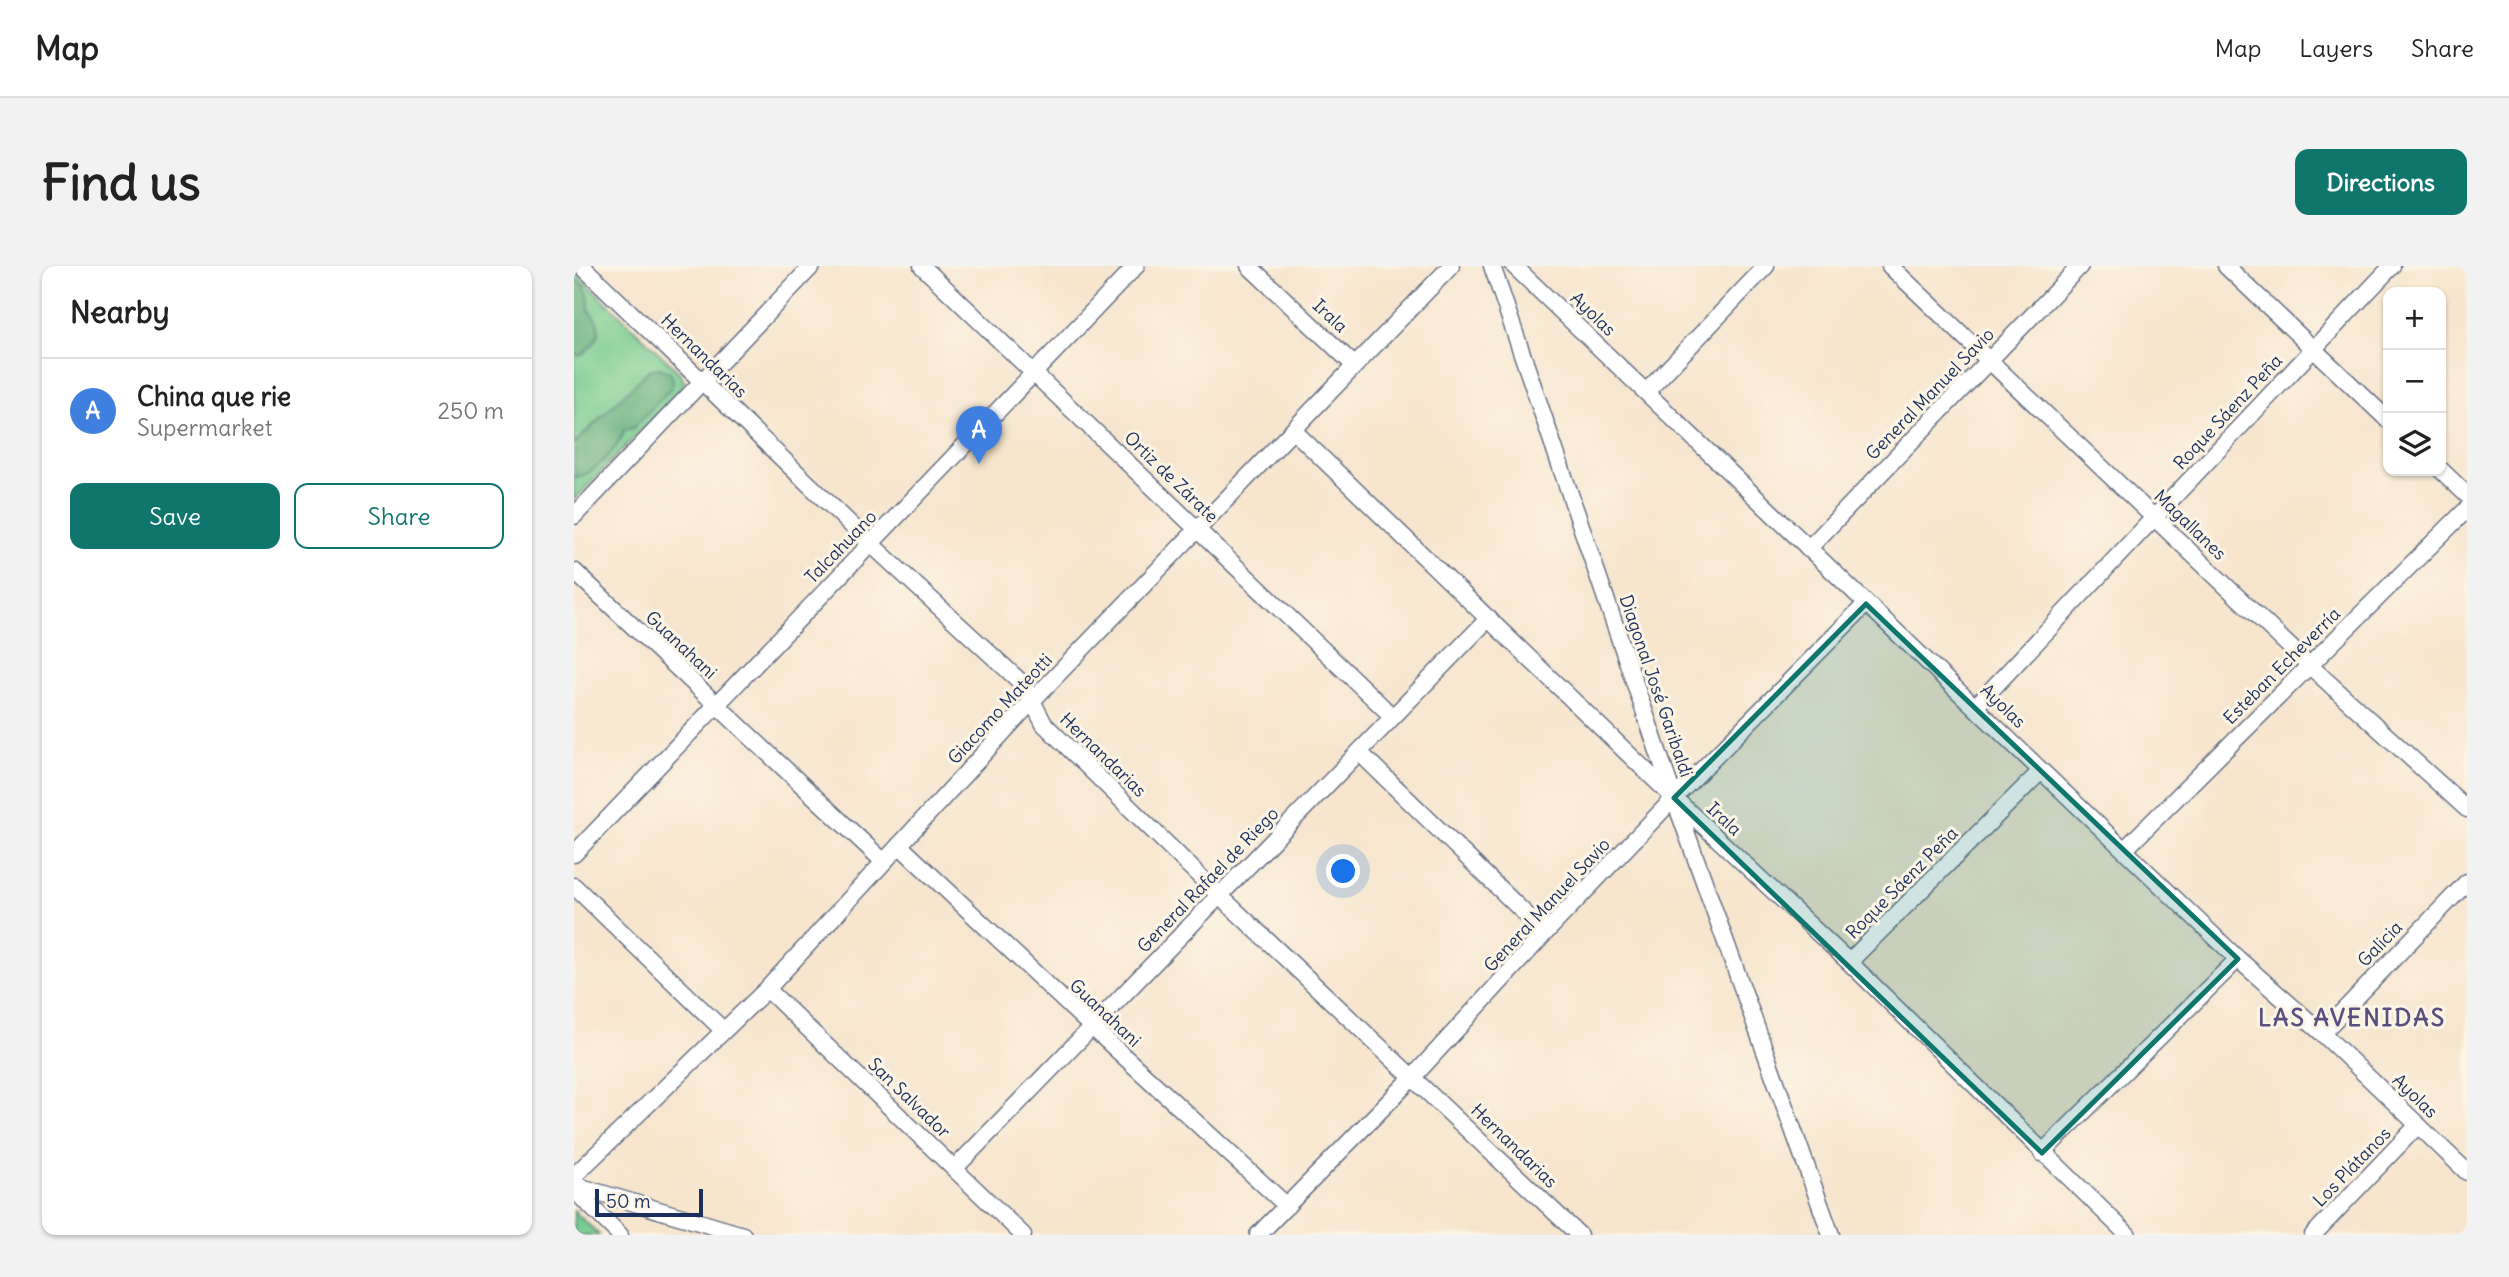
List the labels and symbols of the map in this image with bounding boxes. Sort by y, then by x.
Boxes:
street label: Ayolas [1566,286,1621,341]
street label: Irala [1308,294,1353,338]
street label: Hernandarias [656,309,753,403]
street label: General Manuel Savio [1860,323,1999,465]
street label: Roque Sáenz Peña [2168,349,2287,474]
pin: A [956,406,1002,464]
street label: Ortiz de Zárate [1120,426,1223,527]
street label: Magallanes [2149,485,2231,565]
street label: Talcahuano [800,505,881,588]
street label: Diagonal José Garibaldi [1614,592,1698,780]
street label: Esteban Echeverría [2218,602,2345,729]
street label: Guanahani [641,606,722,684]
street label: Giacomo Mateotti [942,649,1057,769]
street label: Ayolas [1976,678,2031,733]
street label: Hernandarias [1055,708,1152,802]
street label: Irala [1702,797,1747,841]
street label: General Rafael de Riego [1132,802,1283,957]
street label: Roque Sáenz Peña [1841,822,1963,944]
street label: General Manuel Savio [1478,833,1615,977]
your location [1326,854,1360,888]
street label: Galicia [2352,916,2407,971]
street label: Guanahani [1065,974,1146,1052]
district label: LAS AVENIDAS [2258,1002,2446,1032]
street label: San Salvador [863,1052,956,1143]
street label: Ayolas [2388,1068,2443,1123]
street label: Hernandarias [1466,1099,1563,1193]
street label: Los Plátanos [2308,1122,2395,1211]
scale bar [595,1186,704,1218]

